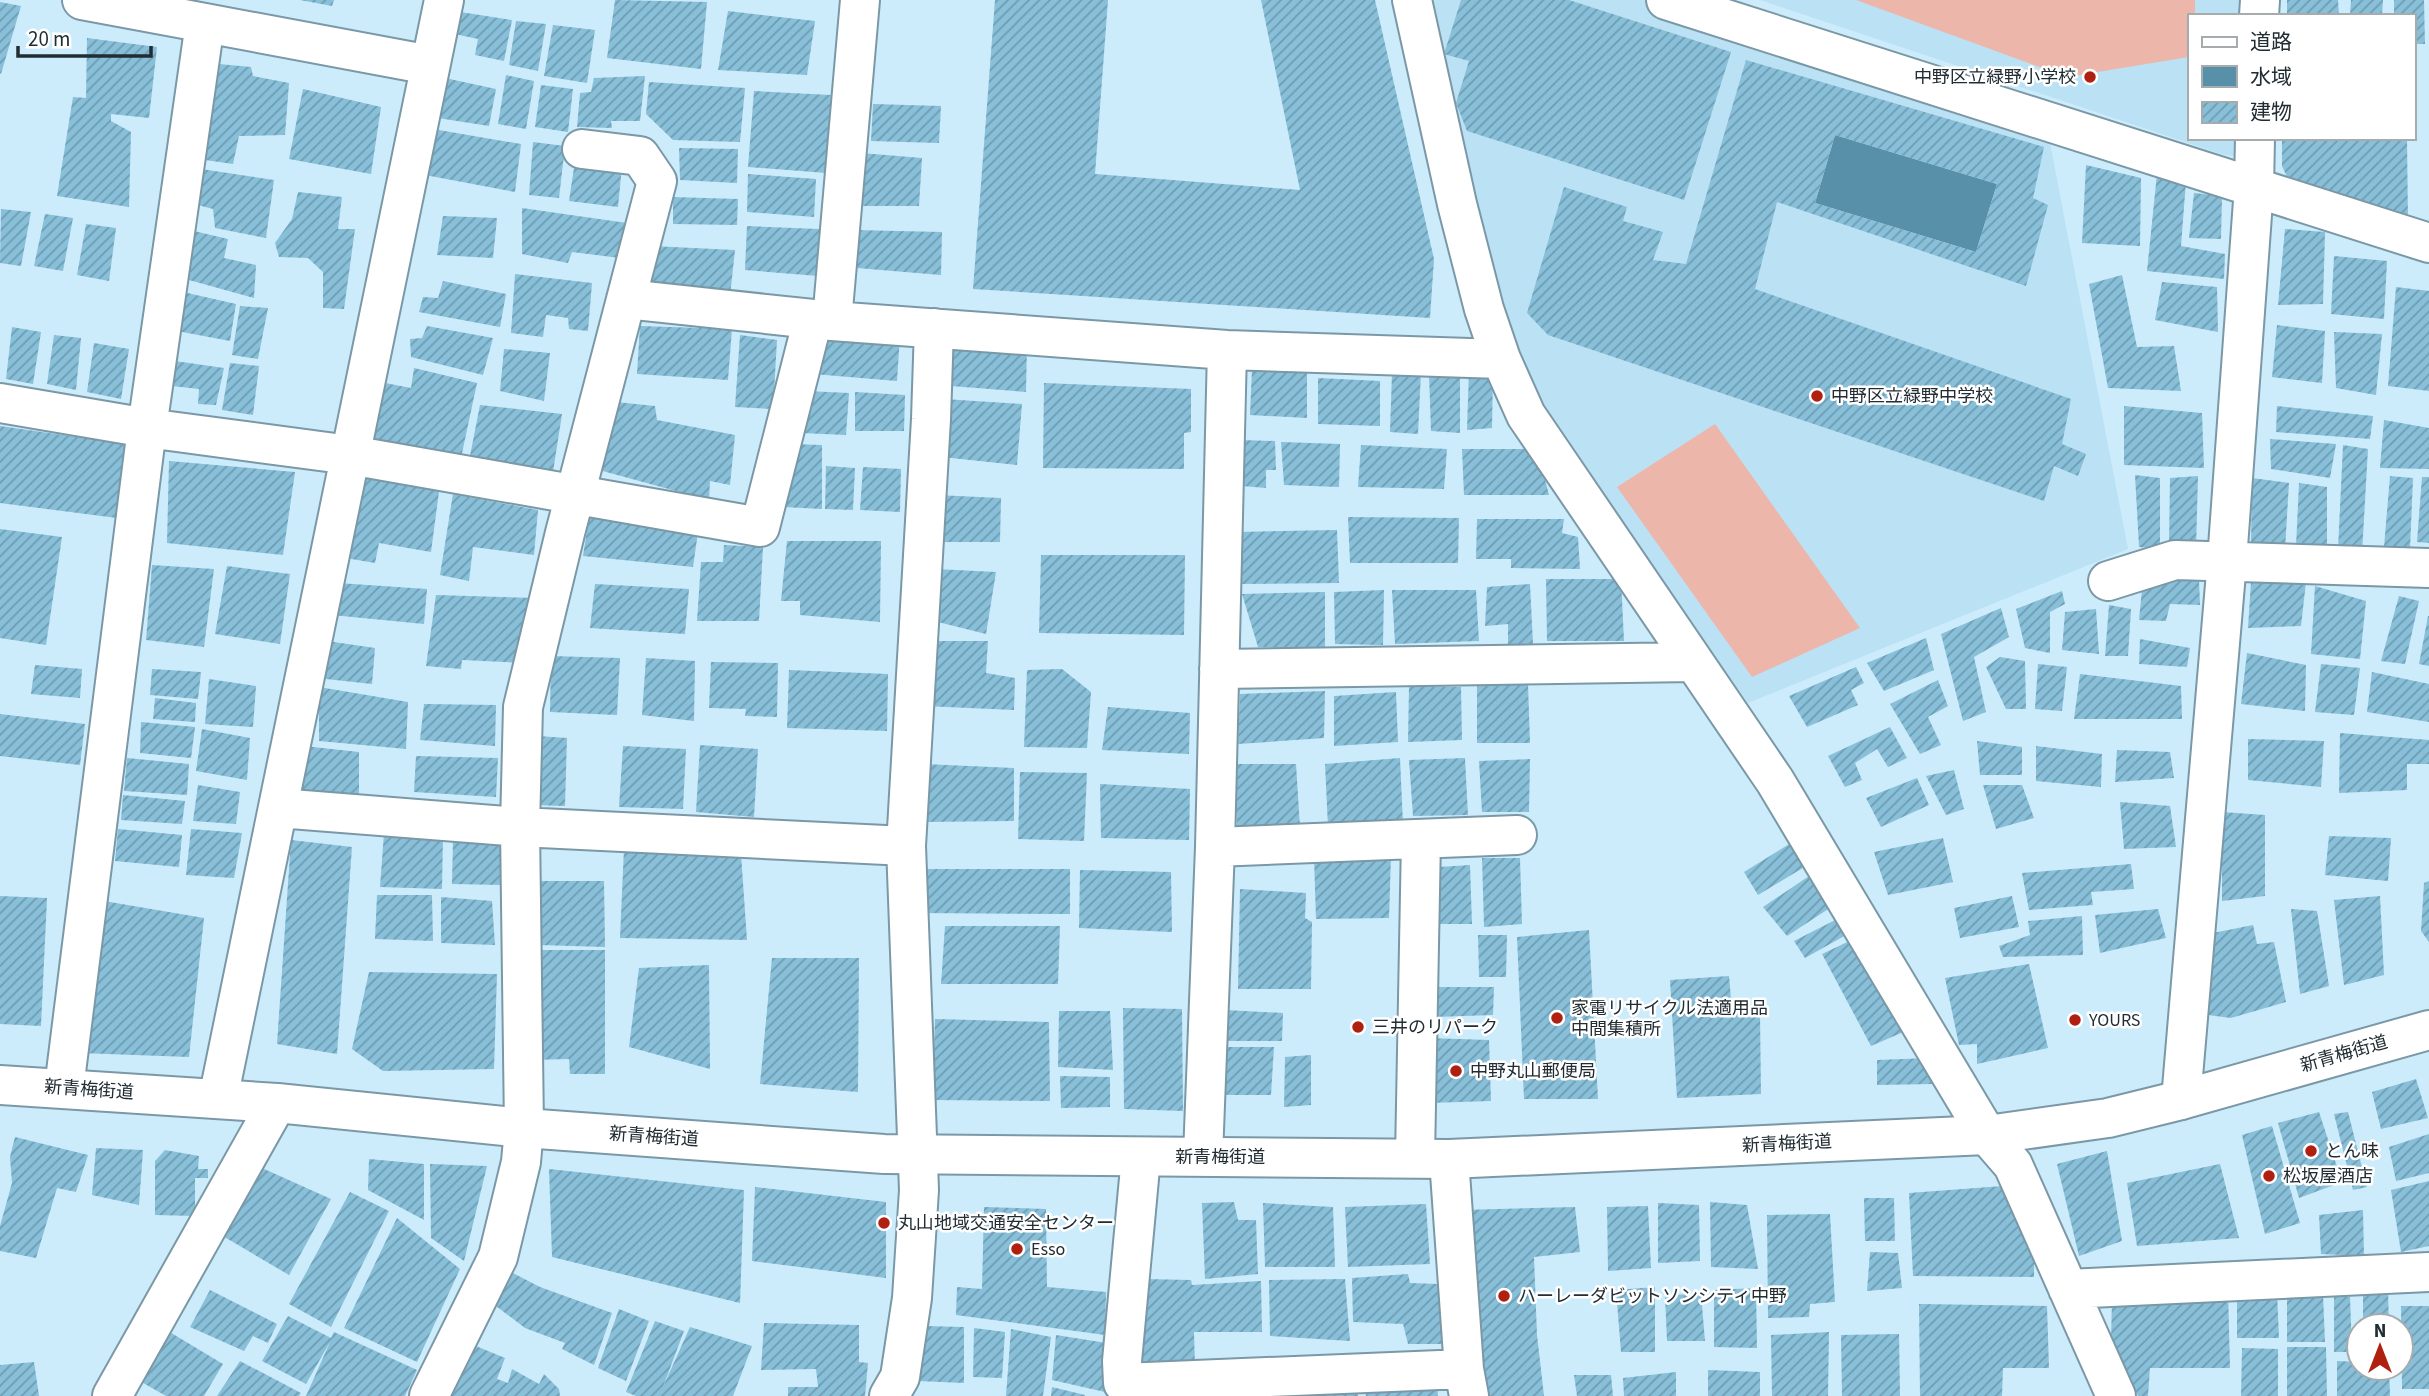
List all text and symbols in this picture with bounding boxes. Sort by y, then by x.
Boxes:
scale bar [18,14,150,58]
legend [2188,14,2415,140]
text: 20 m [28,24,70,54]
text: 道路 [2250,27,2292,57]
text: 水域 [2250,62,2292,92]
place label: 中野区立緑野小学校 [1914,65,2076,90]
marker: 中野区立緑野小学校 [2082,69,2098,85]
text: 建物 [2250,97,2292,127]
place label: 中野区立緑野中学校 [1831,384,1993,409]
marker: 中野区立緑野中学校 [1809,388,1825,404]
place label: 家電リサイクル法適用品 中間集積所 [1571,996,1768,1042]
place label: YOURS [2088,1008,2141,1033]
marker: 家電リサイクル法適用品 中間集積所 [1549,1010,1565,1026]
marker: YOURS [2067,1012,2083,1028]
place label: 三井のリパーク [1372,1015,1498,1040]
marker: 三井のリパーク [1350,1019,1366,1035]
street label: 新青梅街道 [2297,1030,2391,1078]
place label: 中野丸山郵便局 [1470,1059,1596,1084]
marker: 中野丸山郵便局 [1448,1063,1464,1079]
street label: 新青梅街道 [43,1074,135,1106]
street label: 新青梅街道 [608,1121,700,1153]
street label: 新青梅街道 [1741,1129,1833,1159]
place label: とん味 [2325,1139,2379,1164]
marker: とん味 [2303,1143,2319,1159]
street label: 新青梅街道 [1175,1145,1265,1170]
place label: 松坂屋酒店 [2283,1164,2373,1189]
marker: 松坂屋酒店 [2261,1168,2277,1184]
place label: 丸山地域交通安全センター [898,1211,1114,1236]
marker: 丸山地域交通安全センター [876,1215,892,1231]
place label: Esso [1031,1237,1065,1262]
marker: Esso [1009,1241,1025,1257]
place label: ハーレーダビットソンシティ中野 [1518,1284,1787,1309]
marker: ハーレーダビットソンシティ中野 [1496,1288,1512,1304]
north arrow [2345,1312,2415,1382]
text: N [2374,1318,2386,1345]

